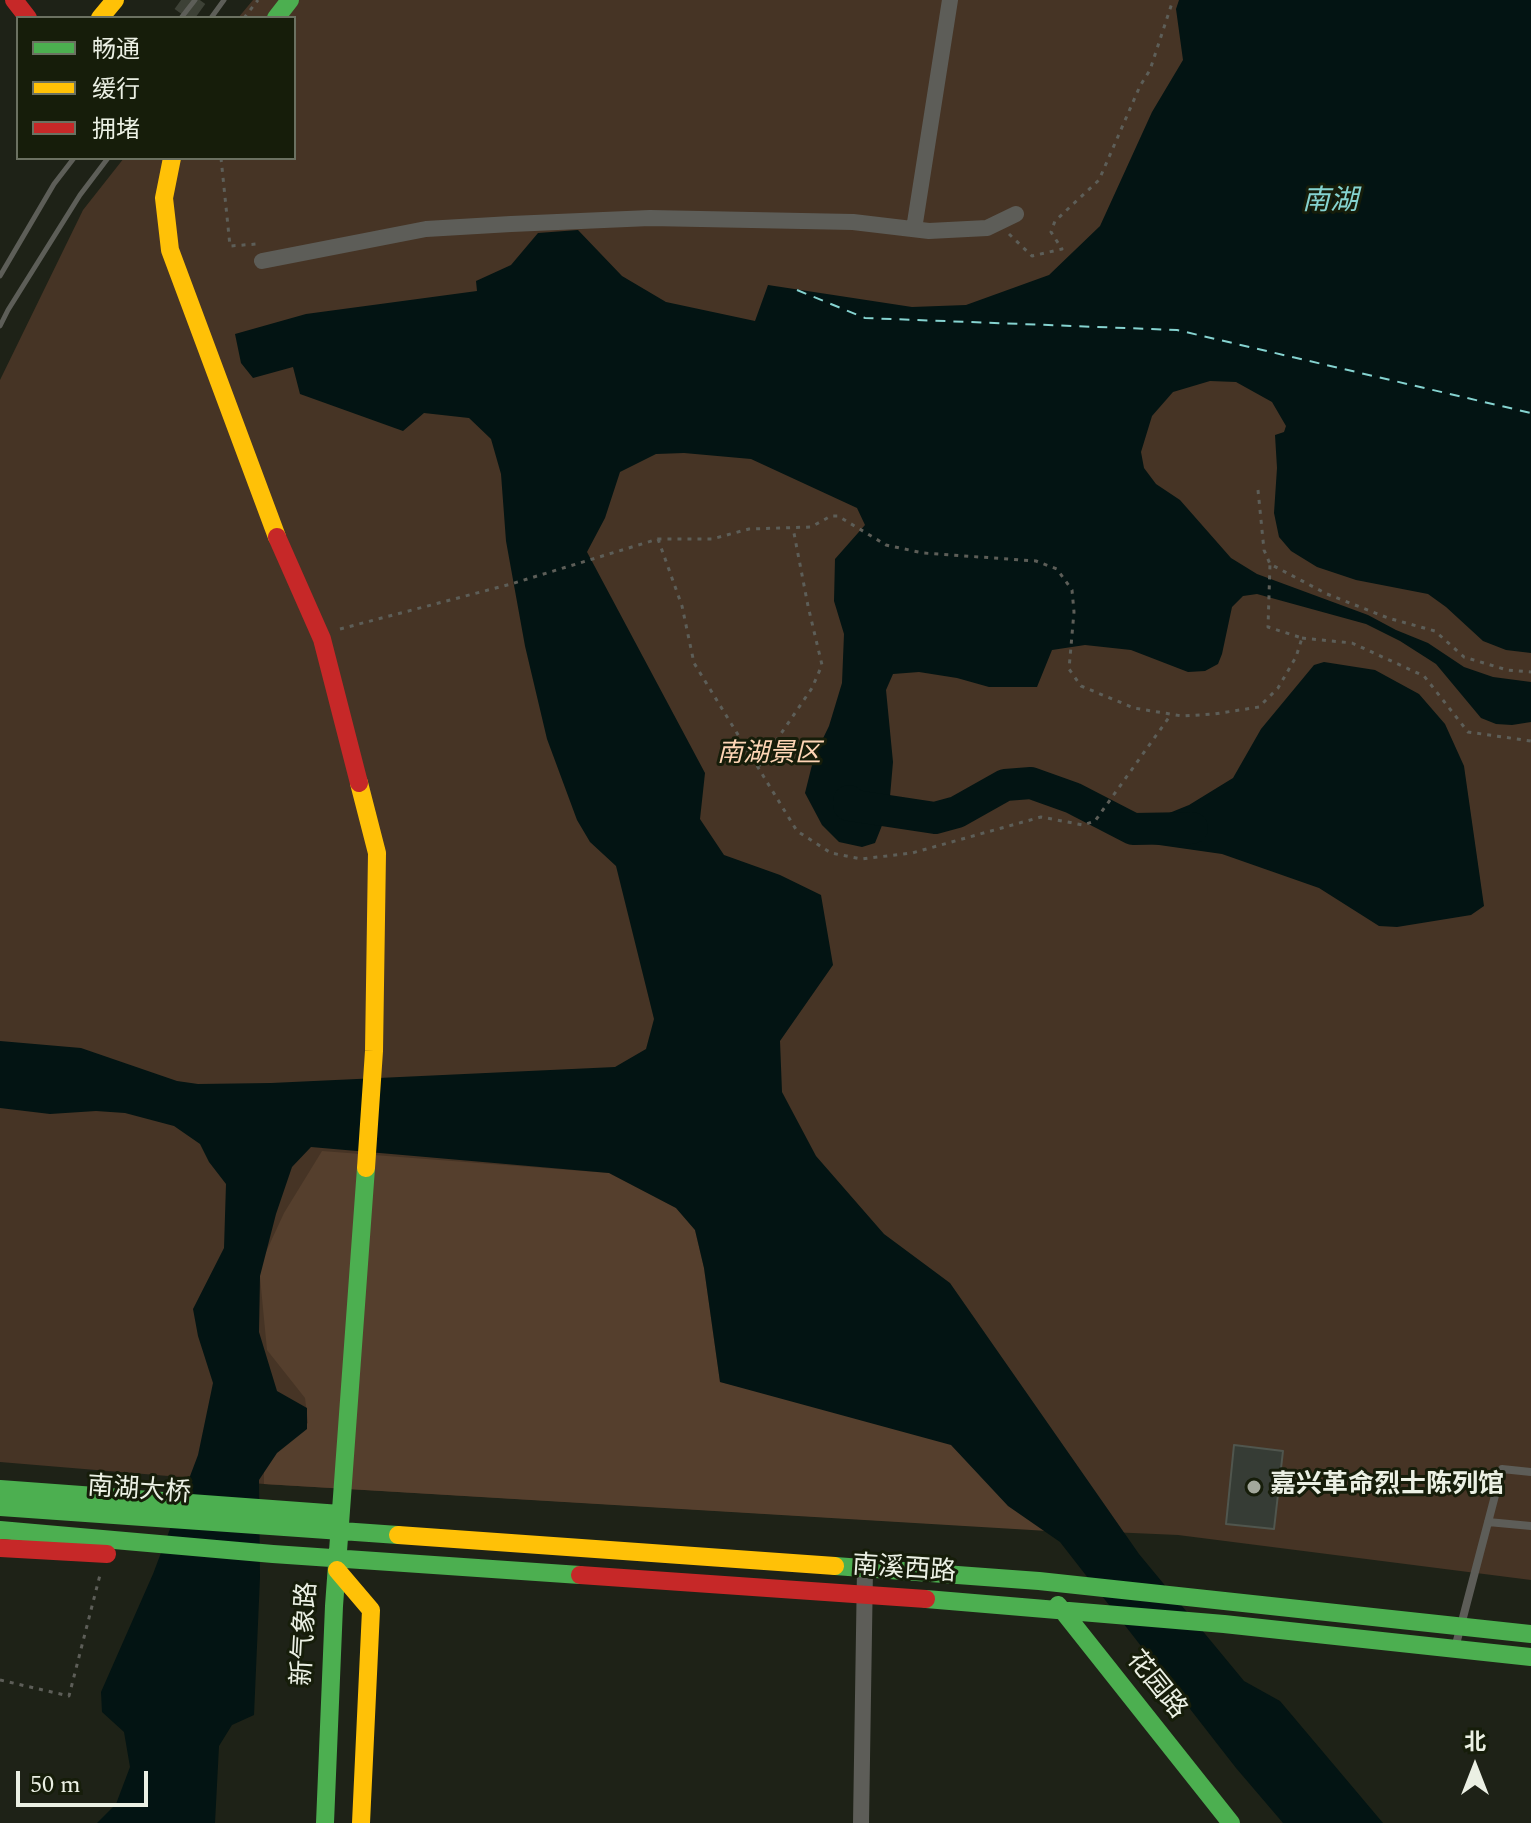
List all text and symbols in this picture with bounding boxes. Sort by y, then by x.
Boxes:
legend [16,16,296,160]
text: 畅通 [92,32,140,68]
text: 缓行 [92,72,140,108]
text: 拥堵 [92,112,140,148]
water label: 南湖 [1302,187,1358,221]
park label: 南湖景区 [717,740,821,772]
place label: 嘉兴革命烈士陈列馆 [1270,1471,1504,1503]
street label: 南湖大桥 [86,1473,192,1511]
marker: 嘉兴革命烈士陈列馆 [1245,1478,1263,1496]
street label: 南溪西路 [851,1552,957,1590]
street label: 新气象路 [289,1581,325,1687]
street label: 花园路 [1118,1646,1192,1726]
text: 北 [1464,1726,1486,1759]
north arrow [1435,1727,1515,1807]
scale bar [20,1755,152,1805]
text: 50 m [30,1767,81,1803]

